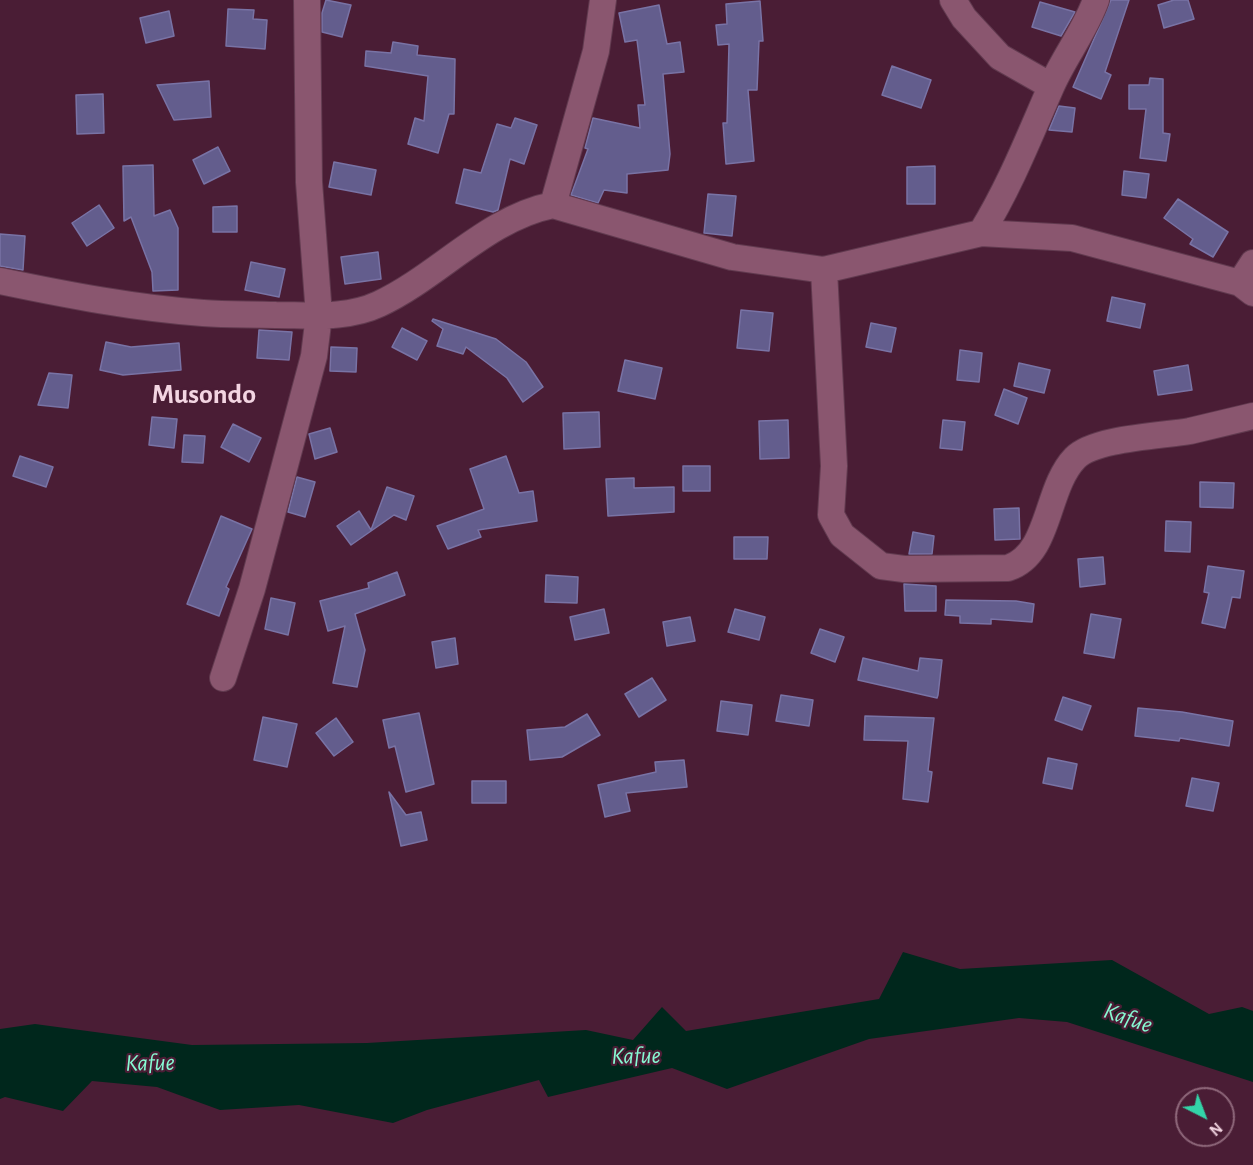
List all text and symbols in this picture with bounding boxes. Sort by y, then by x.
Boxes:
district label: Musondo [152,378,256,412]
water label: Kafue [1100,996,1156,1040]
water label: Kafue [611,1041,661,1071]
water label: Kafue [125,1048,175,1078]
north arrow [1175,1087,1235,1147]
text: N [1206,1119,1225,1139]

